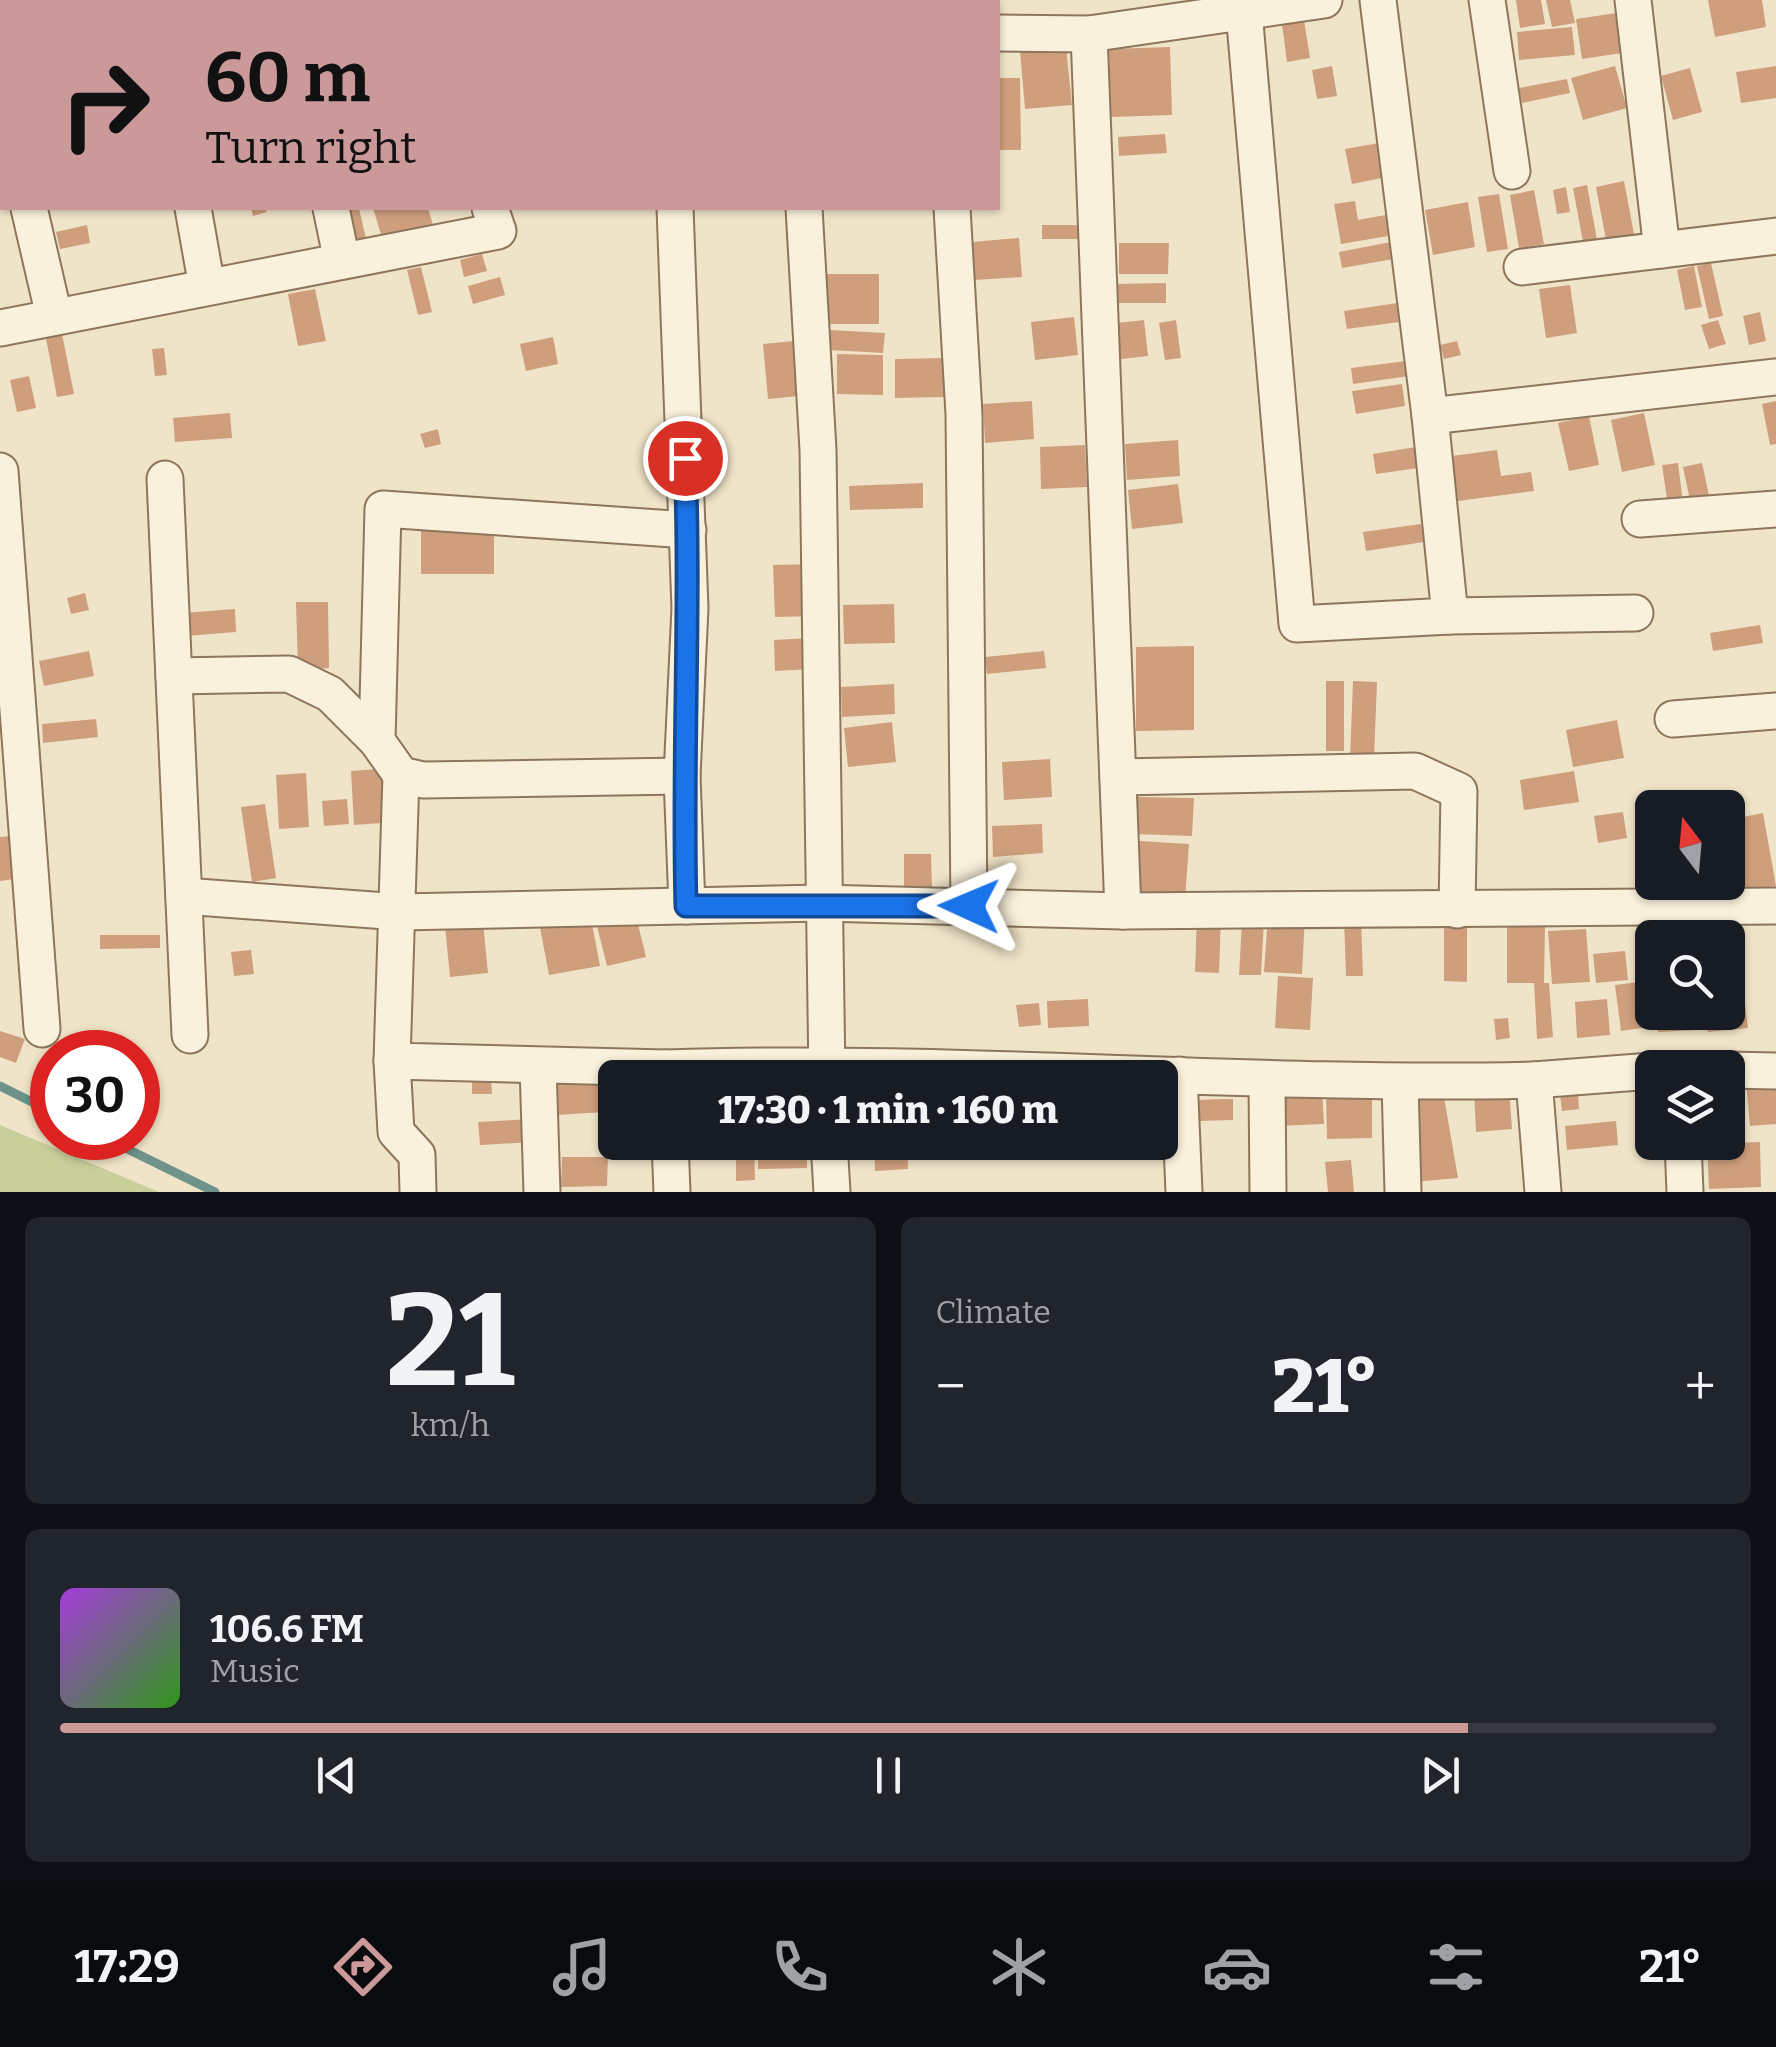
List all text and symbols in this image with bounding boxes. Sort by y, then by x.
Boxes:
text: 60 m [205,36,370,120]
icon: right [40,40,170,170]
text: Turn right [205,121,417,175]
pin [643,416,728,501]
icon: arrive [658,431,713,486]
north arrow [1635,790,1745,900]
map controls [1635,790,1745,1160]
position arrow [917,854,1021,958]
button: search [1635,920,1745,1030]
speed limit sign: 30 [30,1030,160,1160]
button: layers [1635,1050,1745,1160]
text: 17:30 · 1 min · 160 m [718,1087,1058,1133]
text: 21 [386,1263,515,1419]
text: Climate [936,1293,1051,1331]
text: 21° [1272,1342,1378,1432]
text: − [936,1354,966,1420]
text: + [1685,1354,1716,1420]
text: km/h [411,1406,490,1444]
text: 106.6 FM [210,1606,364,1652]
text: Music [210,1652,300,1690]
icon: previous [309,1748,364,1803]
icon: pause [861,1748,916,1803]
icon: next [1413,1748,1468,1803]
icon: directions [328,1932,398,2002]
icon: music [547,1932,617,2002]
icon: phone [765,1932,835,2002]
icon: climate [984,1932,1054,2002]
icon: car [1202,1932,1272,2002]
icon: filters [1421,1932,1491,2002]
text: 17:29 [74,1940,180,1994]
text: 21° [1639,1940,1702,1994]

